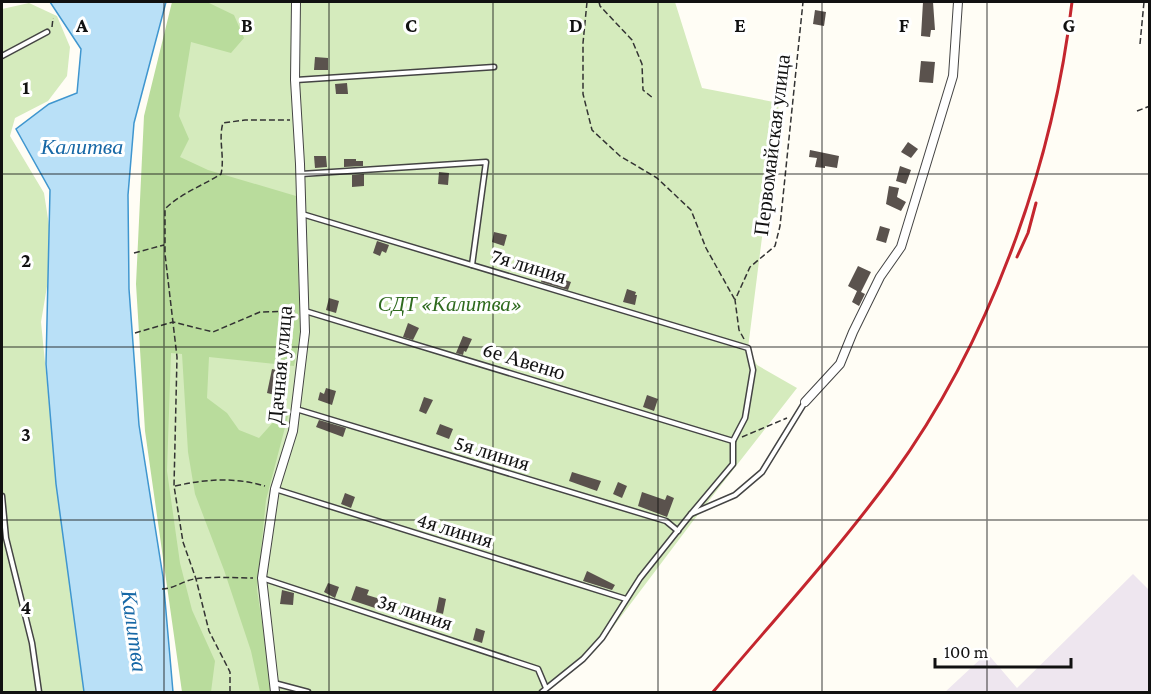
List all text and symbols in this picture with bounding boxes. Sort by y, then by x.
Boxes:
text: A [75,14,89,36]
text: B [241,14,253,36]
text: C [405,14,417,36]
text: D [569,14,583,36]
text: E [734,14,746,36]
text: F [899,14,910,36]
text: G [1063,14,1076,36]
street label: Первомайская улица [749,52,795,237]
text: 1 [22,76,30,98]
water label: Калитва [40,134,123,159]
street label: 7я линия [489,243,570,289]
text: 2 [21,249,31,271]
park label: СДТ «Калитва» [378,292,522,316]
street label: Дачная улица [263,304,297,426]
street label: 6е Авеню [480,337,568,385]
text: 3 [21,423,31,445]
street label: 5я линия [452,430,533,476]
street label: 4я линия [414,507,496,553]
water label: Калитва [116,587,153,674]
street label: 3я линия [374,589,456,635]
text: 4 [21,596,32,618]
scale bar [935,631,1072,669]
text: 100 m [944,642,989,662]

